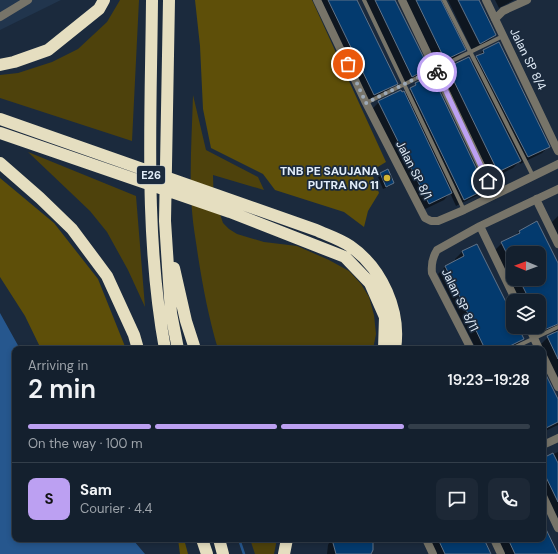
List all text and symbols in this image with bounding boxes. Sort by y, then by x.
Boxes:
street label: Jalan SP 8/4 [506,25,550,93]
pin [331,47,365,81]
courier [417,52,457,92]
icon: bag [337,53,359,75]
icon: bike [426,61,448,83]
street label: Jalan SP 8/1 [392,138,436,202]
place label: TNB PE SAUJANA PUTRA NO 11 [280,163,379,193]
pin [471,164,505,198]
road number: E26 [137,166,165,184]
icon: home [477,170,499,192]
marker: TNB PE SAUJANA PUTRA NO 11 [382,173,392,183]
north arrow [506,246,546,286]
map controls [506,246,546,334]
street label: Jalan SP 8/11 [438,266,482,334]
button: layers [506,294,546,334]
text: Arriving in [28,357,88,374]
text: 19:23–19:28 [448,370,530,390]
text: 2 min [28,372,96,406]
text: On the way · 100 m [28,435,143,452]
button: chat [436,478,478,520]
button: phone [488,478,530,520]
text: Sam [80,480,112,500]
text: S [44,489,54,509]
text: Courier · 4.4 [80,500,152,517]

